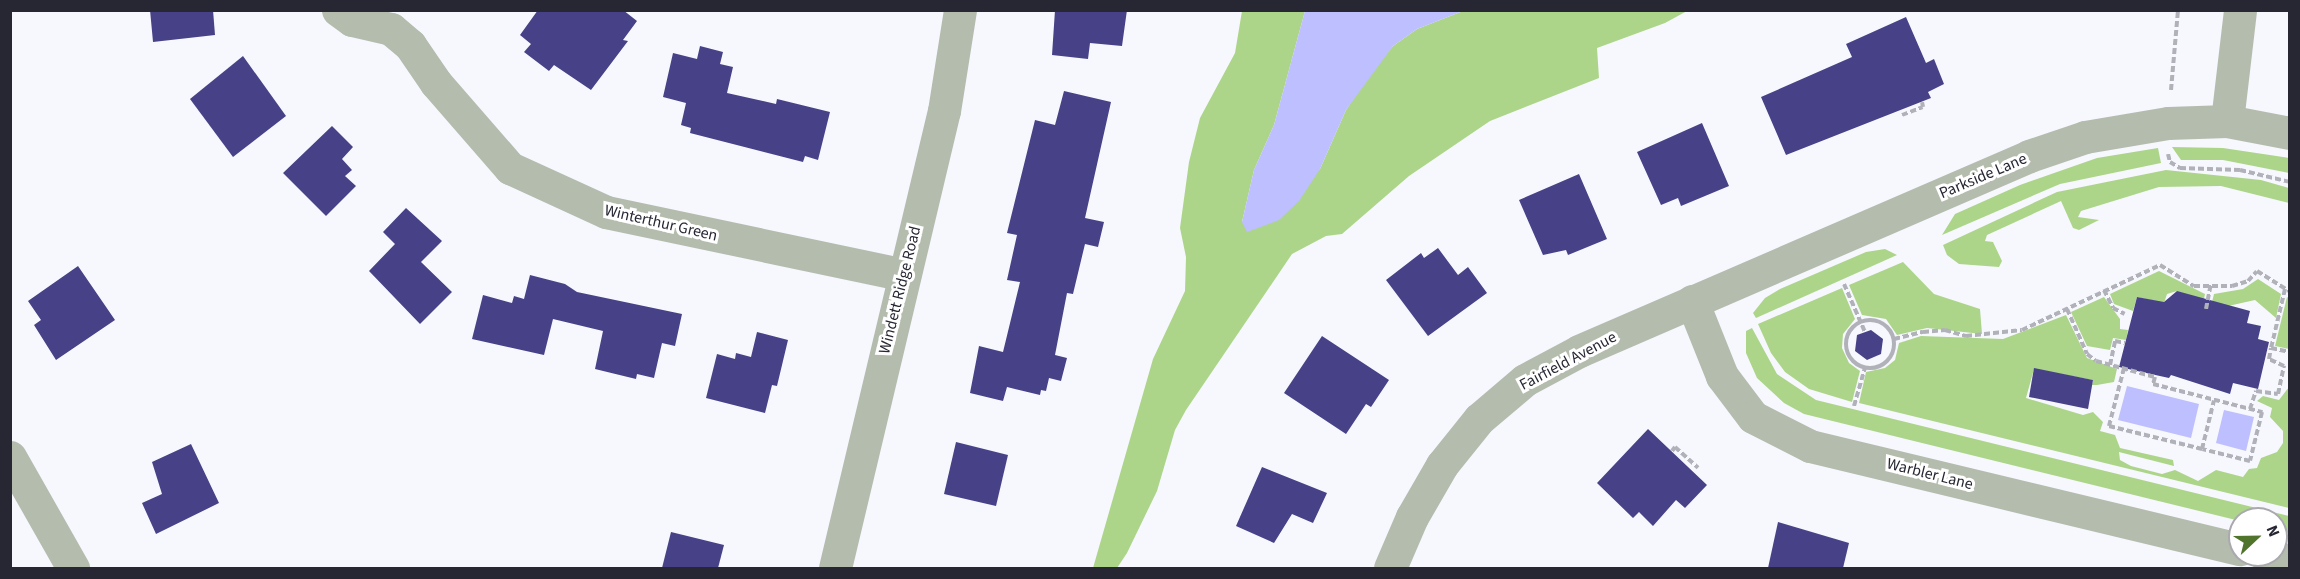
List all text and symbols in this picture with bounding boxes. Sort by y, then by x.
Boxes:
street label: Parkside Lane [1936,149,2030,203]
street label: Winterthur Green [603,201,719,245]
street label: Windett Ridge Road [875,224,925,356]
street label: Fairfield Avenue [1516,327,1620,395]
street label: Warbler Lane [1885,454,1975,494]
north arrow [2228,507,2288,567]
text: N [2261,522,2285,540]

